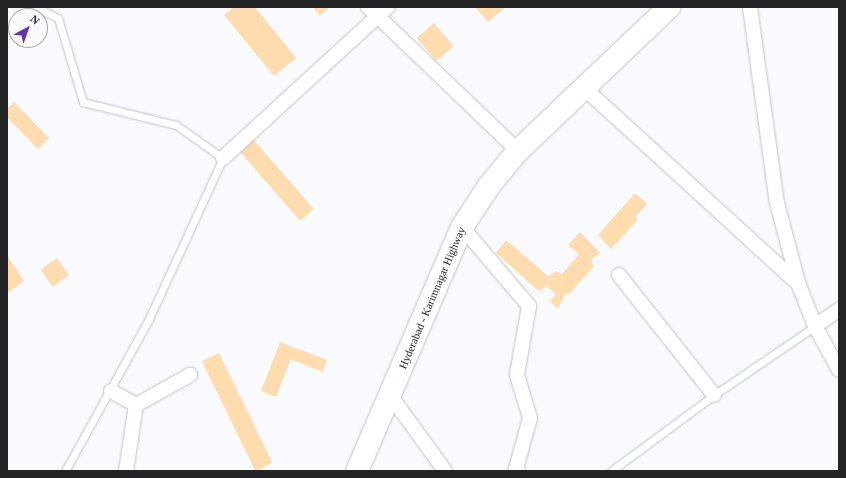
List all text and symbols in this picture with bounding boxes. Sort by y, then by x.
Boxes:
north arrow [8,8,48,48]
text: N [28,13,42,27]
street label: Hyderabad - Karimnagar Highway [396,225,468,371]

